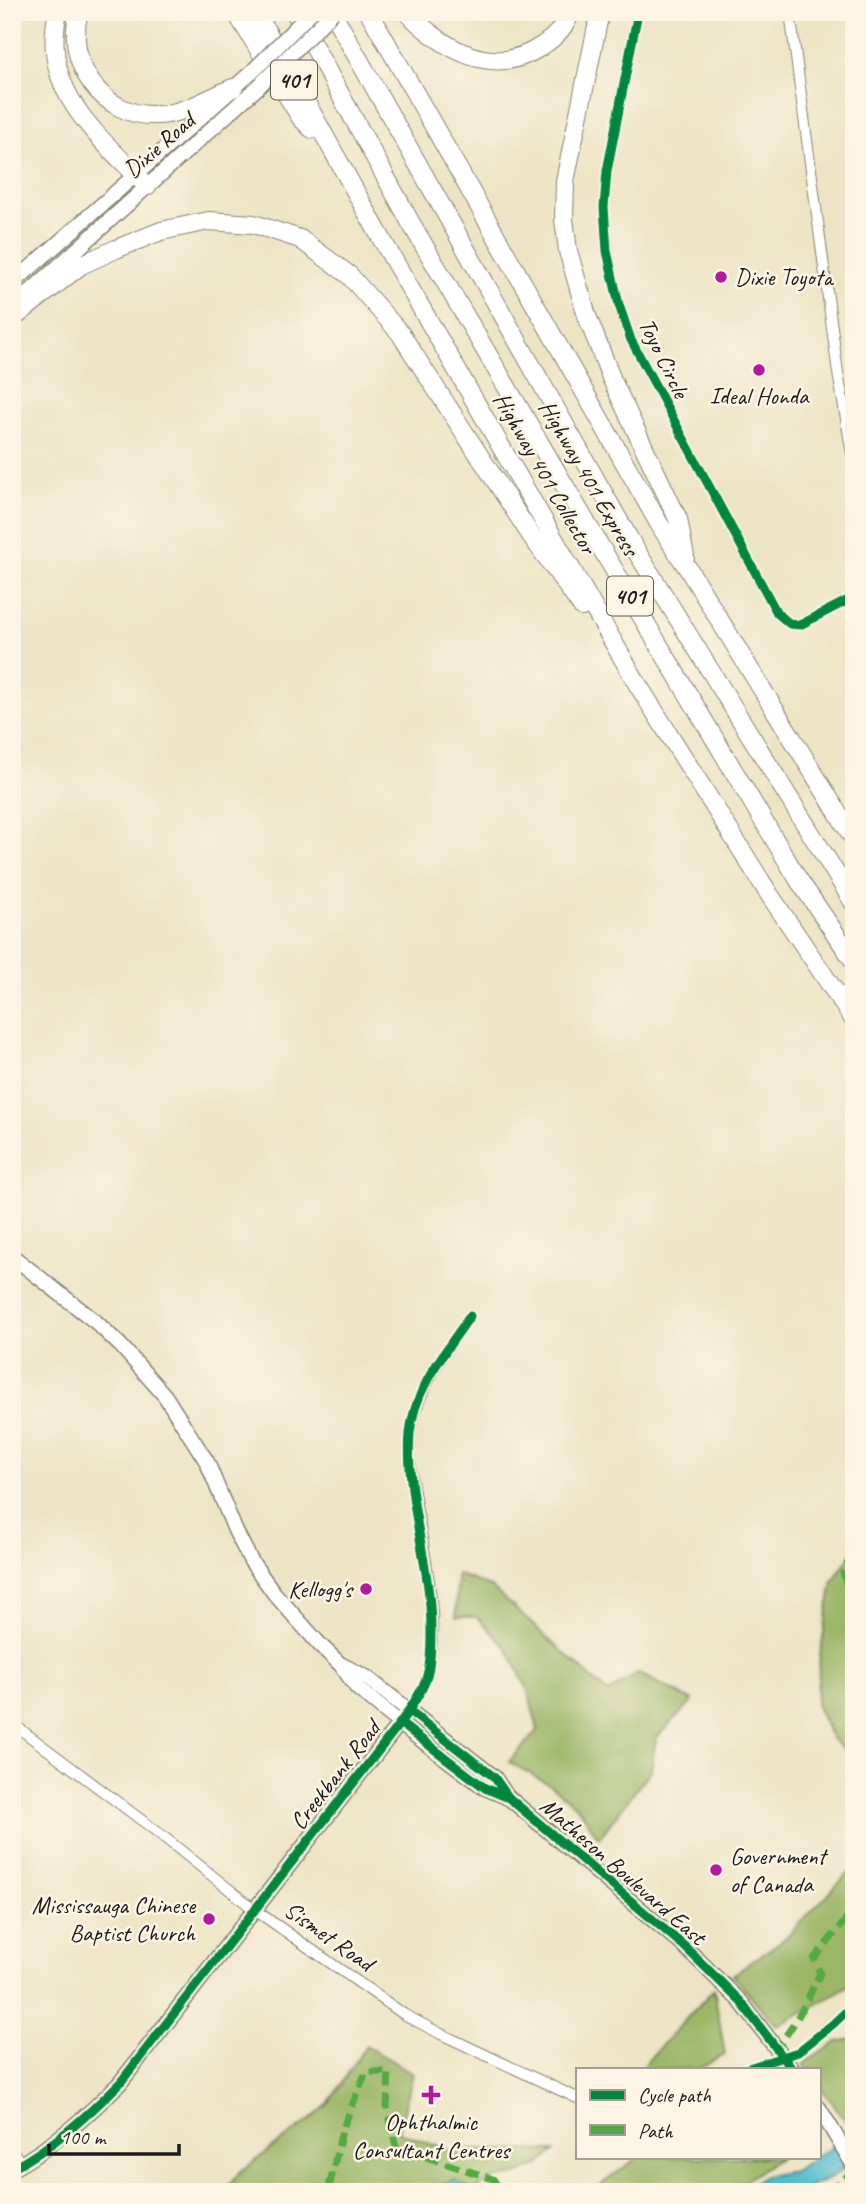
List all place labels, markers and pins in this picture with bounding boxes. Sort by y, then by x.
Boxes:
place label: Dixie Toyota [735,262,834,292]
marker: Dixie Toyota [713,269,729,285]
marker: Ideal Honda [751,362,767,378]
place label: Ideal Honda [710,381,810,411]
place label: Kellogg's [288,1574,355,1604]
marker: Kellogg's [358,1581,374,1597]
place label: Government of Canada [730,1841,829,1899]
marker: Government of Canada [708,1862,724,1878]
place label: Mississauga Chinese Baptist Church [32,1890,197,1948]
marker: Mississauga Chinese Baptist Church [201,1911,217,1927]
marker: Ophthalmic Consultant Centres [421,2085,441,2105]
place label: Ophthalmic Consultant Centres [353,2107,512,2165]

